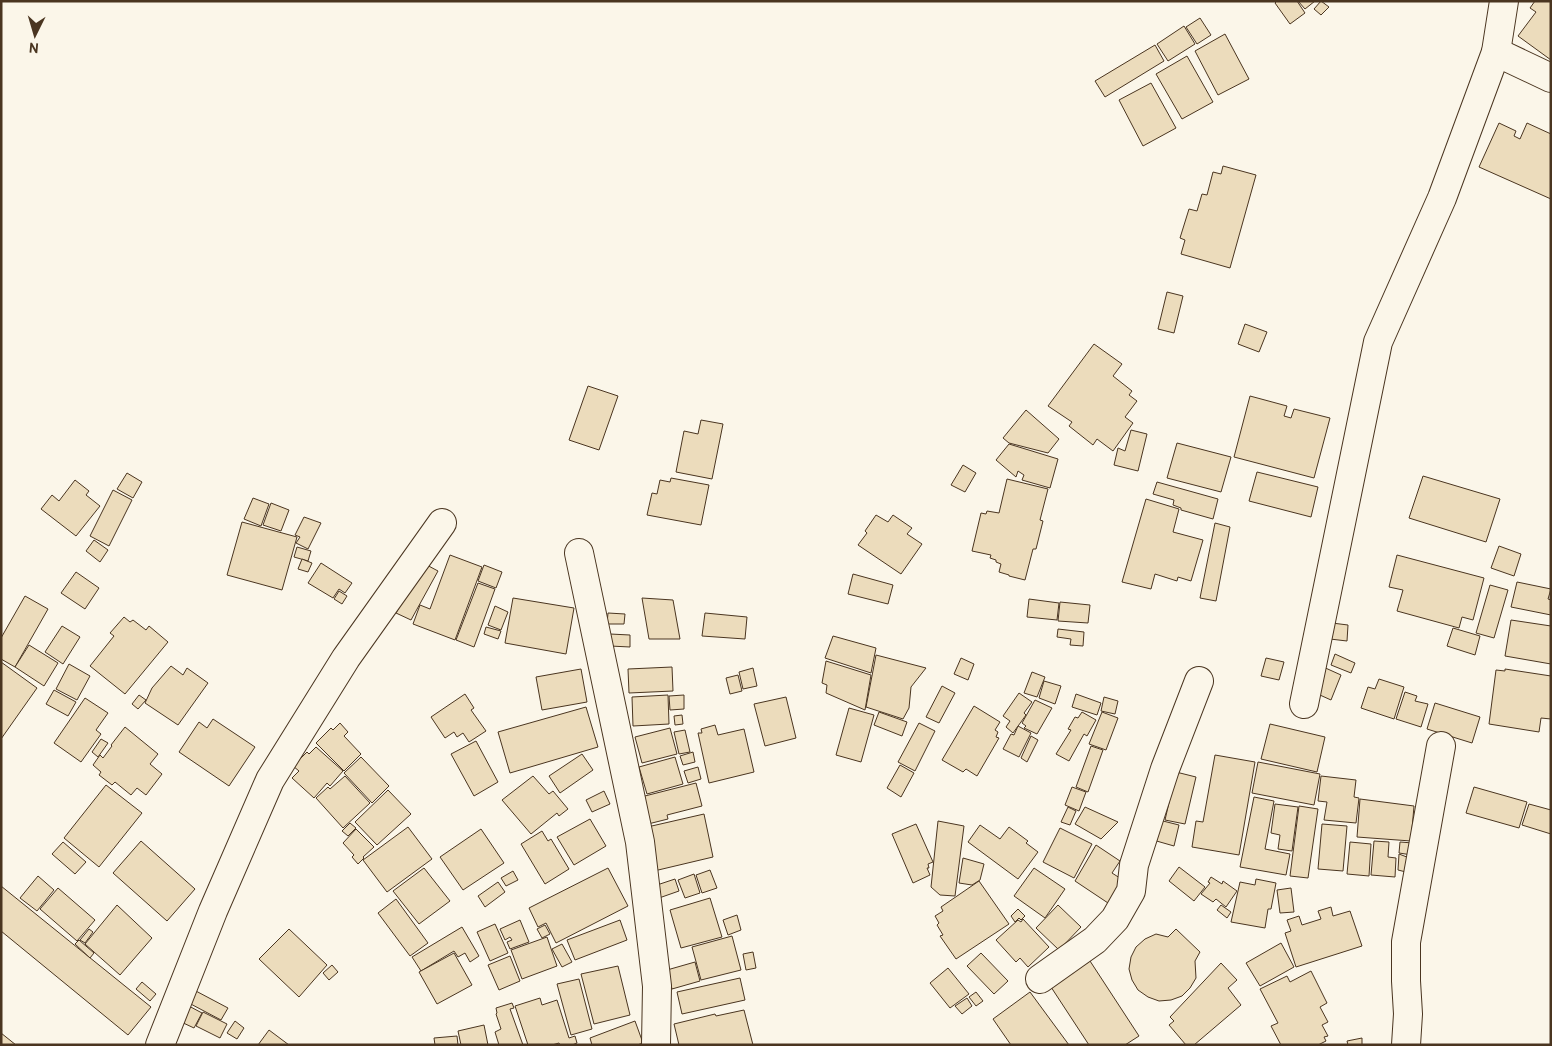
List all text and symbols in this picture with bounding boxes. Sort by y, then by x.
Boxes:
north arrow [10,10,60,60]
text: N [28,38,40,55]

